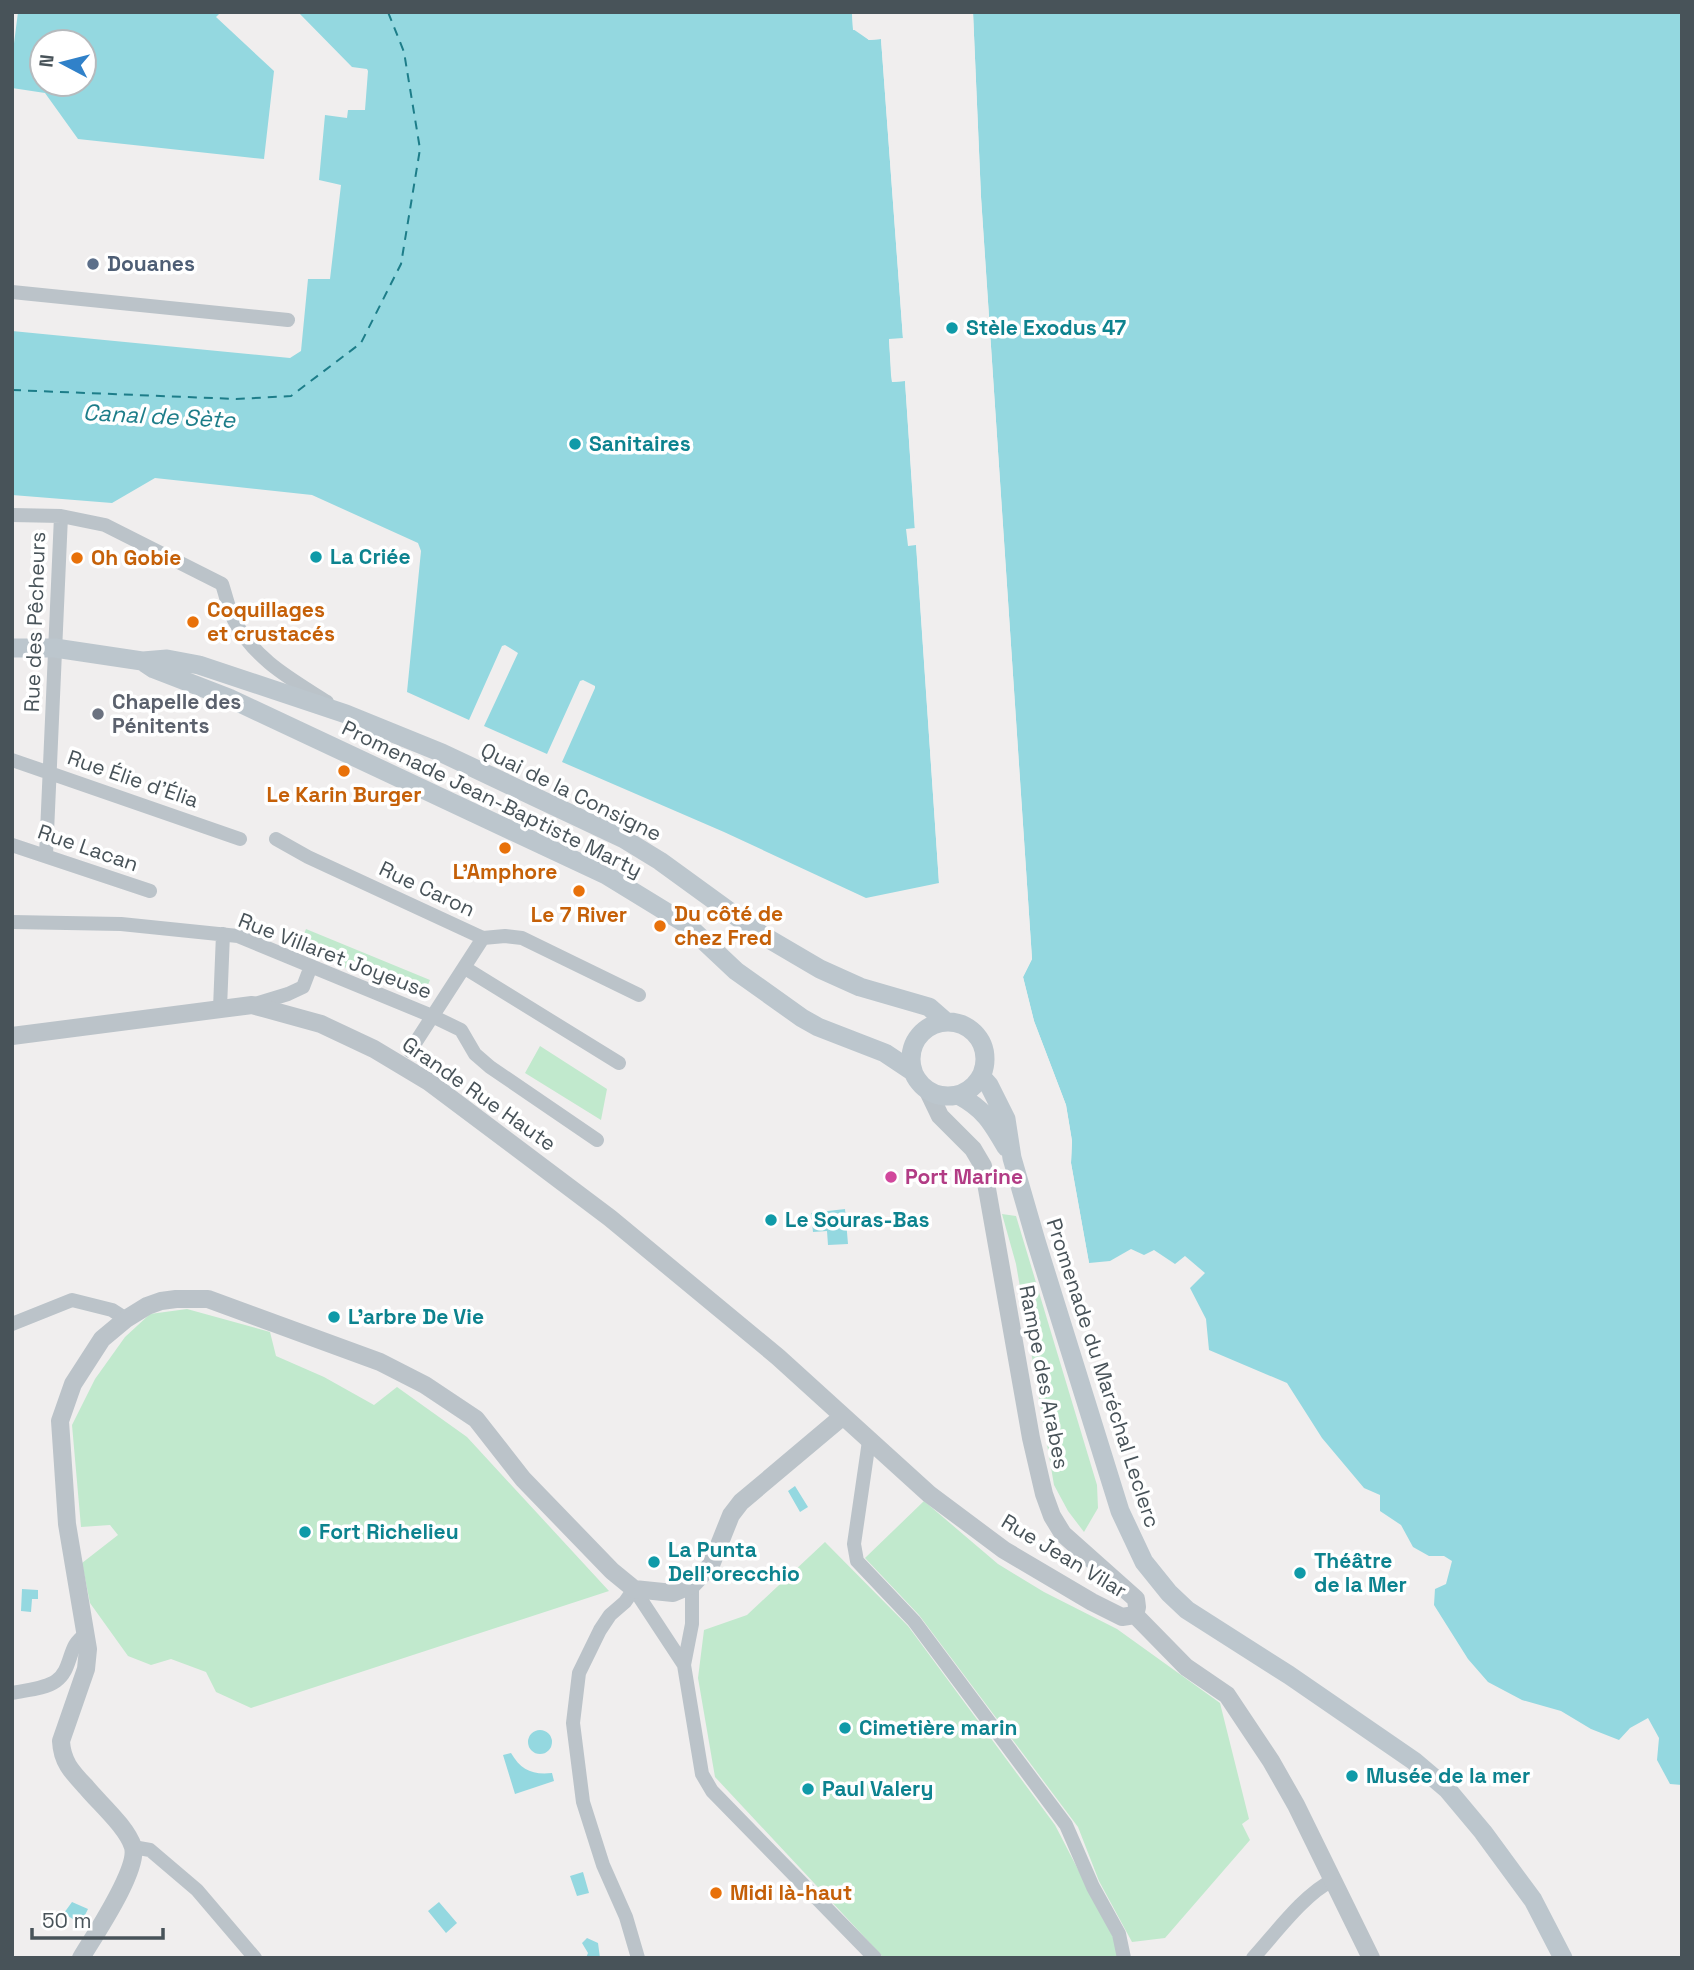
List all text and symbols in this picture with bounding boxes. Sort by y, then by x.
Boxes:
north arrow [28,28,98,98]
text: N [33,53,60,69]
place label: Douanes [107,250,195,277]
marker: Douanes [85,256,101,272]
place label: Stèle Exodus 47 [966,314,1126,341]
marker: Stèle Exodus 47 [944,320,960,336]
water label: Canal de Sète [82,397,237,435]
place label: Sanitaires [589,430,691,457]
marker: Sanitaires [567,436,583,452]
street label: Rue des Pêcheurs [18,531,51,713]
place label: La Criée [330,543,411,570]
place label: Oh Gobie [91,544,181,571]
marker: La Criée [308,549,324,565]
marker: Oh Gobie [69,550,85,566]
place label: Coquillages et crustacés [207,596,335,647]
marker: Coquillages et crustacés [185,614,201,630]
place label: Chapelle des Pénitents [112,688,241,739]
marker: Chapelle des Pénitents [90,706,106,722]
street label: Promenade Jean-Baptiste Marty [338,714,647,883]
street label: Quai de la Consigne [476,736,666,847]
street label: Rue Élie d'Élia [64,743,202,814]
marker: Le Karin Burger [336,763,352,779]
place label: Le Karin Burger [267,781,421,808]
street label: Rue Lacan [34,818,142,877]
marker: L'Amphore [497,840,513,856]
street label: Rue Caron [375,855,480,923]
place label: L'Amphore [453,858,557,885]
marker: Le 7 River [571,883,587,899]
place label: Du côté de chez Fred [674,900,783,951]
place label: Le 7 River [531,901,627,928]
street label: Rue Villaret Joyeuse [235,906,436,1005]
marker: Du côté de chez Fred [652,918,668,934]
street label: Grande Rue Haute [397,1030,561,1157]
place label: Port Marine [905,1163,1023,1190]
marker: Port Marine [883,1169,899,1185]
place label: Le Souras-Bas [785,1206,930,1233]
marker: Le Souras-Bas [763,1212,779,1228]
street label: Promenade du Maréchal Leclerc [1041,1215,1166,1531]
street label: Rampe des Arabes [1013,1283,1076,1471]
place label: L'arbre De Vie [348,1303,484,1330]
marker: L'arbre De Vie [326,1309,342,1325]
street label: Rue Jean Vilar [997,1508,1132,1604]
place label: Fort Richelieu [319,1518,459,1545]
marker: Fort Richelieu [297,1524,313,1540]
place label: La Punta Dell'orecchio [668,1536,800,1587]
place label: Théâtre de la Mer [1314,1547,1407,1598]
marker: La Punta Dell'orecchio [646,1554,662,1570]
marker: Théâtre de la Mer [1292,1565,1308,1581]
place label: Cimetière marin [859,1714,1017,1741]
marker: Cimetière marin [837,1720,853,1736]
place label: Musée de la mer [1366,1762,1530,1789]
marker: Musée de la mer [1344,1768,1360,1784]
place label: Paul Valery [822,1775,933,1802]
marker: Paul Valery [800,1781,816,1797]
place label: Midi là-haut [730,1879,852,1906]
marker: Midi là-haut [708,1885,724,1901]
scale bar [32,1896,163,1940]
text: 50 m [42,1907,92,1934]

